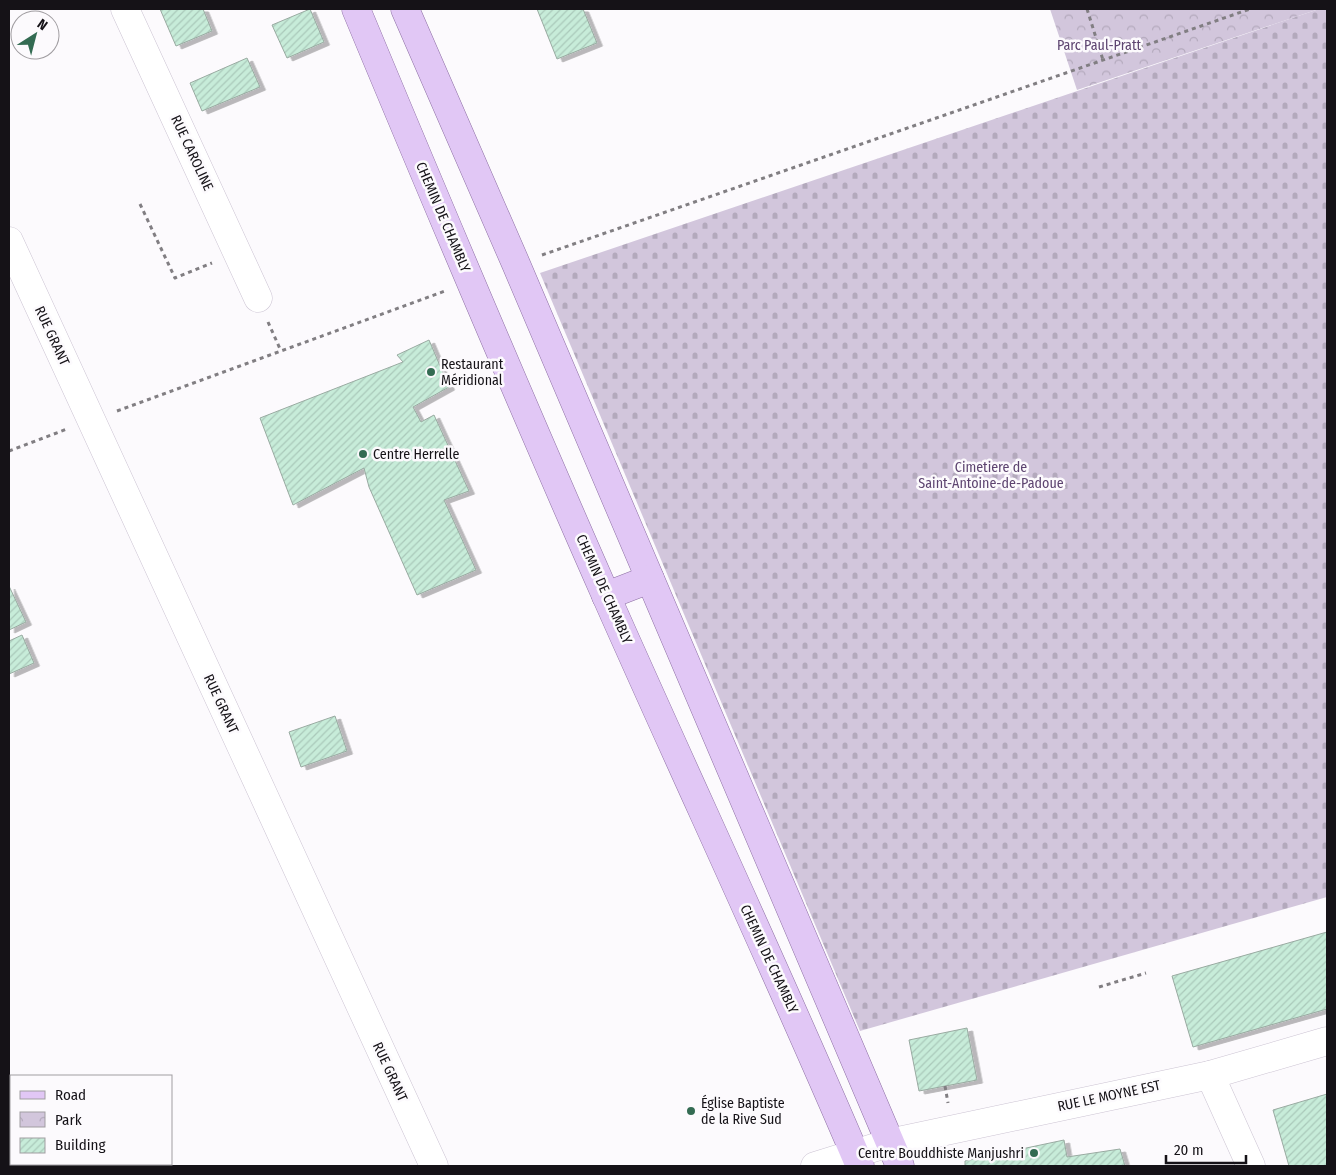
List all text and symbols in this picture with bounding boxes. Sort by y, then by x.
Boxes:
north arrow [10,10,60,60]
text: N [34,16,51,34]
park label: Parc Paul-Pratt [1057,37,1142,54]
street label: RUE CAROLINE [167,113,217,194]
street label: CHEMIN DE CHAMBLY [412,159,474,275]
street label: RUE GRANT [31,304,73,369]
place label: Restaurant Méridional [441,356,504,389]
marker: Restaurant Méridional [425,366,437,378]
place label: Centre Herrelle [373,446,459,463]
marker: Centre Herrelle [357,448,369,460]
park label: Cimetiere de Saint-Antoine-de-Padoue [918,459,1064,492]
street label: CHEMIN DE CHAMBLY [572,532,636,646]
street label: RUE GRANT [200,672,242,737]
street label: CHEMIN DE CHAMBLY [736,902,802,1016]
street label: RUE GRANT [369,1040,411,1105]
legend [10,1075,172,1165]
street label: RUE LE MOYNE EST [1056,1077,1162,1115]
text: Road [55,1086,86,1104]
place label: Église Baptiste de la Rive Sud [701,1094,785,1128]
marker: Église Baptiste de la Rive Sud [685,1105,697,1117]
text: Park [55,1111,82,1129]
scale bar [1166,1132,1246,1164]
text: Building [55,1136,106,1154]
text: 20 m [1174,1141,1204,1159]
place label: Centre Bouddhiste Manjushri [858,1145,1024,1162]
marker: Centre Bouddhiste Manjushri [1028,1147,1040,1159]

